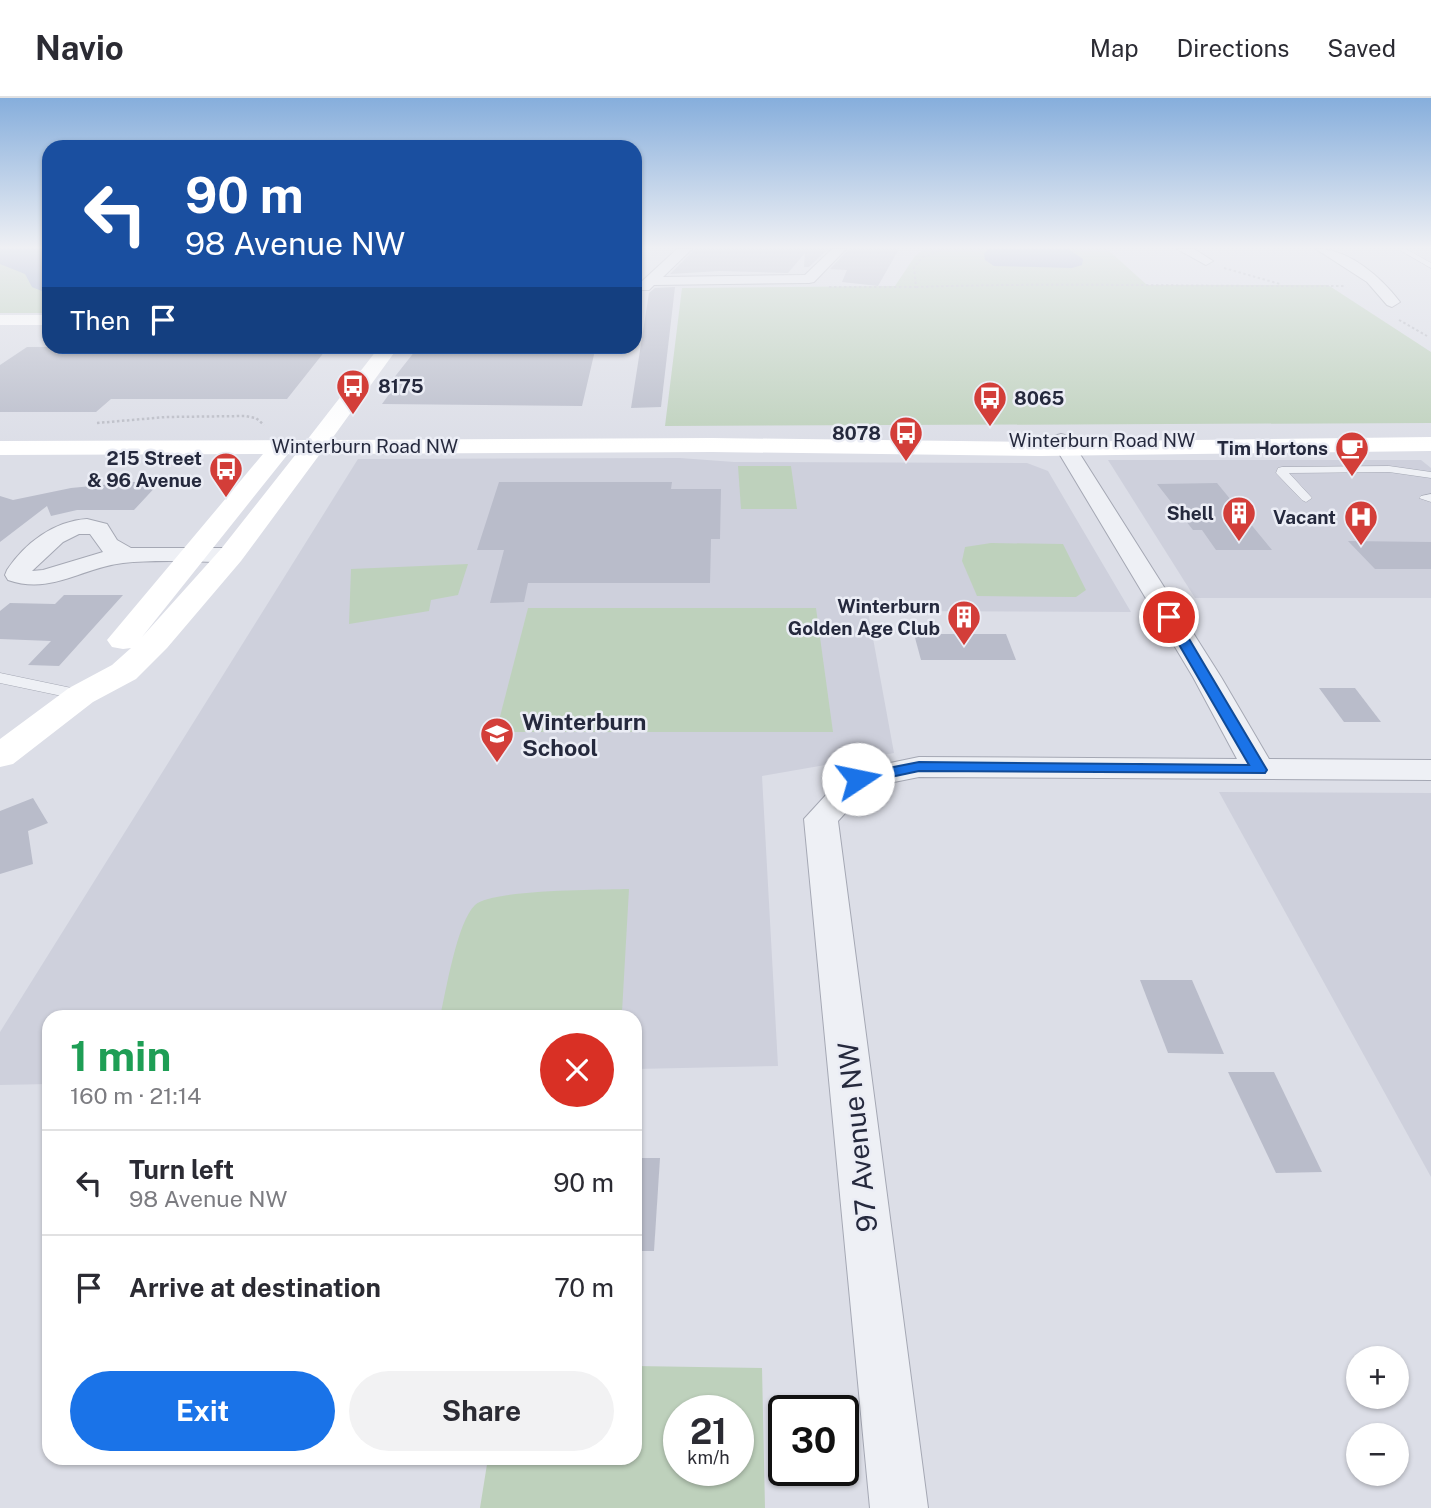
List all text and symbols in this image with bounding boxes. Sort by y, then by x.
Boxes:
text: Navio [35,29,124,67]
text: Map [1090,34,1139,62]
text: Directions [1177,34,1289,62]
text: Saved [1327,34,1396,62]
text: 90 m [185,166,304,224]
icon: left [70,168,161,259]
text: 98 Avenue NW [185,225,405,262]
icon: arrive [144,301,182,339]
text: Then [70,305,130,336]
bus stop icon: 8175 [334,367,372,416]
place label: 8175 [378,375,424,397]
bus stop icon: 8065 [971,379,1009,428]
place label: 8065 [1014,387,1064,409]
bus stop icon: 8078 [887,414,925,463]
place label: 8078 [832,422,881,444]
street label: Winterburn Road NW [1009,429,1195,451]
cafe icon: Tim Hortons [1333,429,1371,478]
street label: Winterburn Road NW [272,435,458,457]
place label: Tim Hortons [1217,437,1328,459]
place label: 215 Street & 96 Avenue [87,447,202,491]
bus stop icon: 215 Street & 96 Avenue [207,450,245,499]
building icon: Shell [1220,494,1258,543]
hospital icon: Vacant [1342,498,1380,547]
place label: Shell [1166,502,1214,524]
place label: Vacant [1273,506,1336,528]
pin [1139,587,1199,647]
place label: Winterburn Golden Age Club [788,595,940,639]
building icon: Winterburn Golden Age Club [945,598,983,647]
icon: arrive [1150,598,1188,636]
place label: Winterburn School [522,708,646,761]
school or university icon: Winterburn School [478,715,516,764]
position arrow [821,742,895,816]
text: 1 min [70,1031,171,1080]
button: close [540,1033,614,1107]
street label: 97 Avenue NW [831,1040,883,1234]
text: 160 m · 21:14 [70,1082,201,1109]
text: Turn left [129,1154,234,1185]
icon: left [70,1164,108,1202]
text: 90 m [553,1167,614,1198]
text: 98 Avenue NW [129,1185,287,1212]
icon: arrive [70,1269,108,1307]
text: Arrive at destination [129,1272,381,1303]
text: 70 m [554,1272,614,1303]
map controls [1346,1346,1409,1486]
button: + [1346,1346,1409,1409]
button: Exit [70,1371,335,1451]
button: Share [349,1371,614,1451]
speed limit sign: 30 [768,1395,859,1486]
text: 21 [690,1411,727,1452]
button: − [1346,1423,1409,1486]
text: km/h [687,1447,730,1468]

